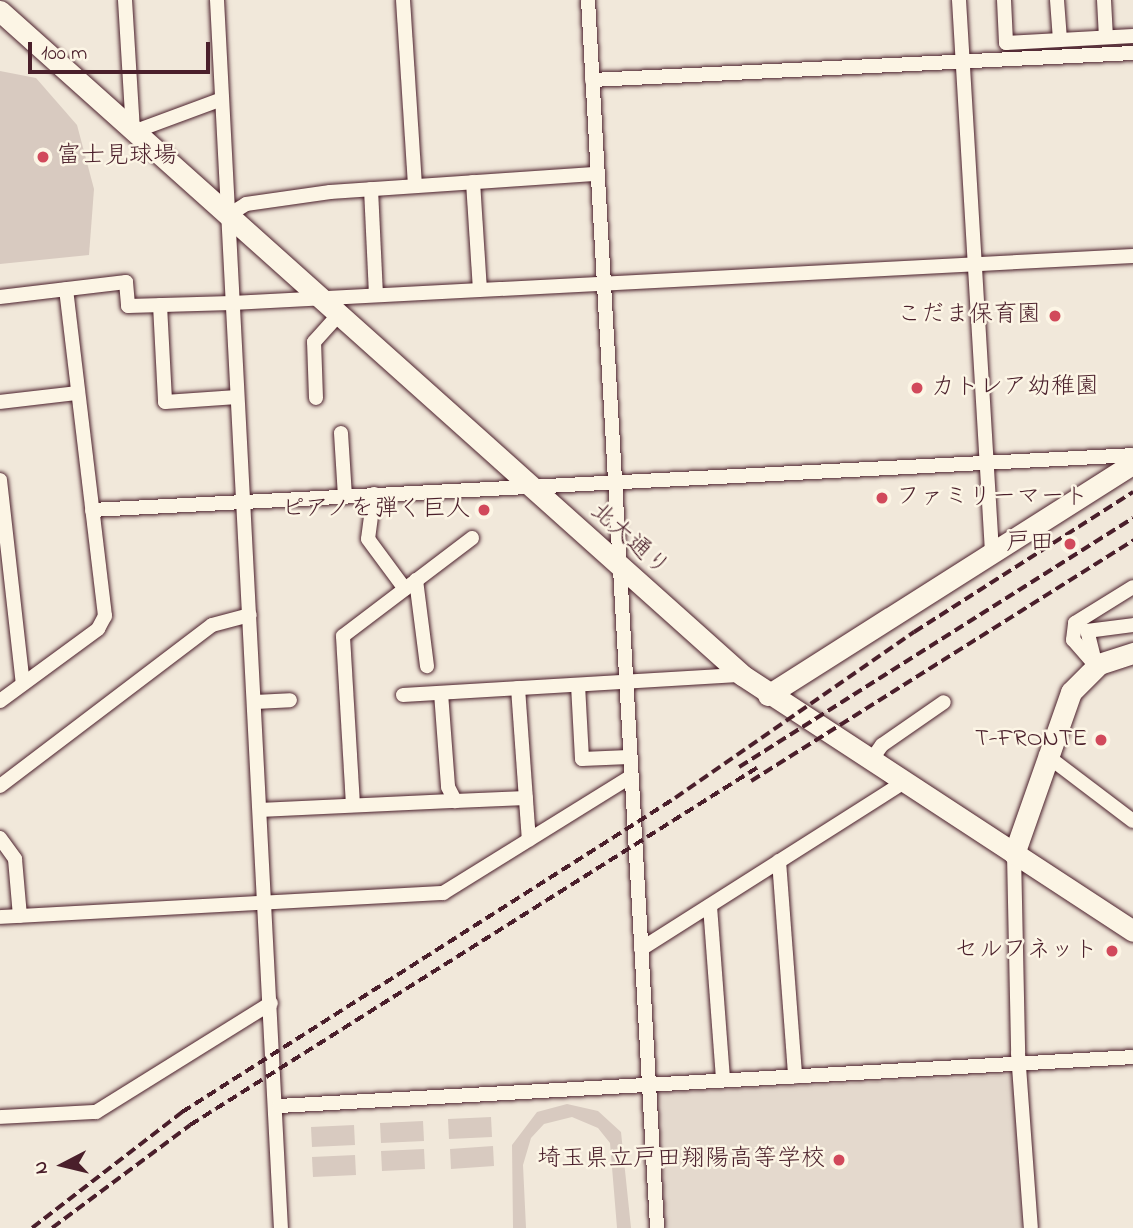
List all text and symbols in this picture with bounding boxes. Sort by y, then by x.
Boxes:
scale bar [32,28,214,72]
text: 100 m [41,39,87,69]
place label: 富士見球場 [57,143,177,171]
marker: 富士見球場 [35,149,51,165]
place label: こだま保育園 [897,302,1041,330]
marker: こだま保育園 [1047,308,1063,324]
place label: カトレア幼稚園 [931,374,1099,402]
marker: カトレア幼稚園 [909,380,925,396]
place label: ファミリーマート [896,484,1088,512]
marker: ファミリーマート [874,490,890,506]
place label: ピアノを弾く巨人 [278,496,470,524]
street label: 北大通り [584,497,674,583]
marker: ピアノを弾く巨人 [476,502,492,518]
place label: 戸田 [1006,530,1054,558]
marker: 戸田 [1060,534,1080,554]
place label: T-FRONTE [975,726,1087,754]
marker: T-FRONTE [1093,732,1109,748]
place label: セルフネット [954,937,1098,965]
marker: セルフネット [1104,943,1120,959]
north arrow [28,1130,98,1200]
place label: 埼玉県立戸田翔陽高等学校 [537,1146,825,1174]
marker: 埼玉県立戸田翔陽高等学校 [831,1152,847,1168]
text: N [27,1160,56,1176]

